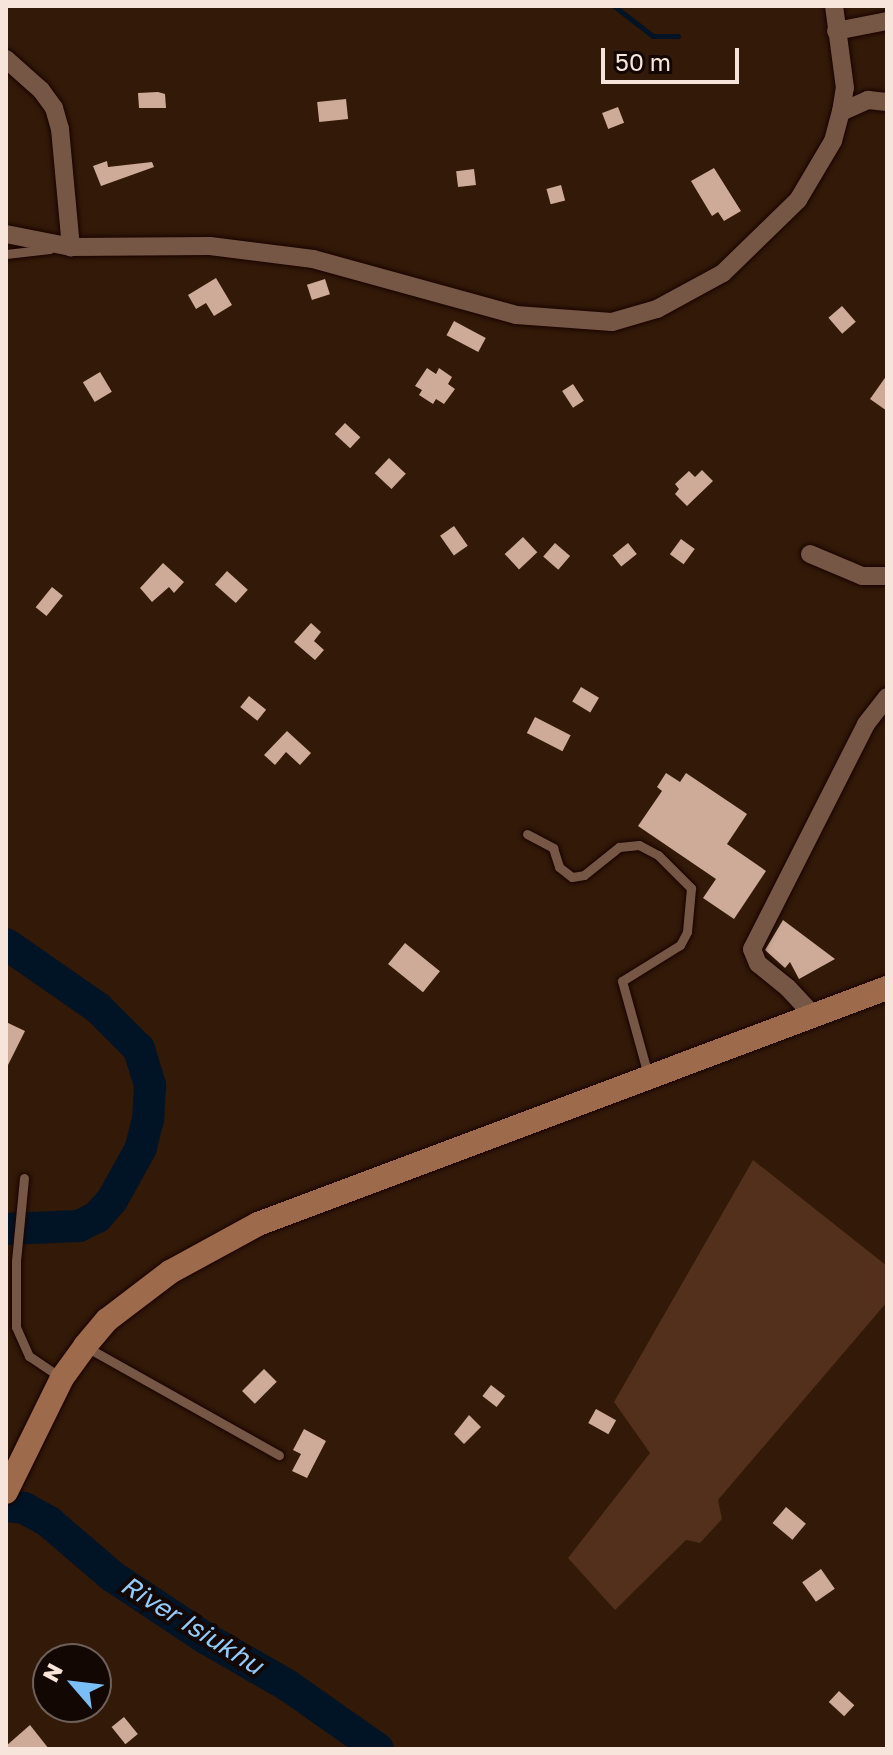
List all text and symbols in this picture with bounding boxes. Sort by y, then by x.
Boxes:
scale bar [605,32,743,82]
text: 50 m [615,47,671,76]
water label: River Isiukhu [115,1569,269,1681]
north arrow [32,1643,112,1723]
text: N [36,1659,68,1686]

